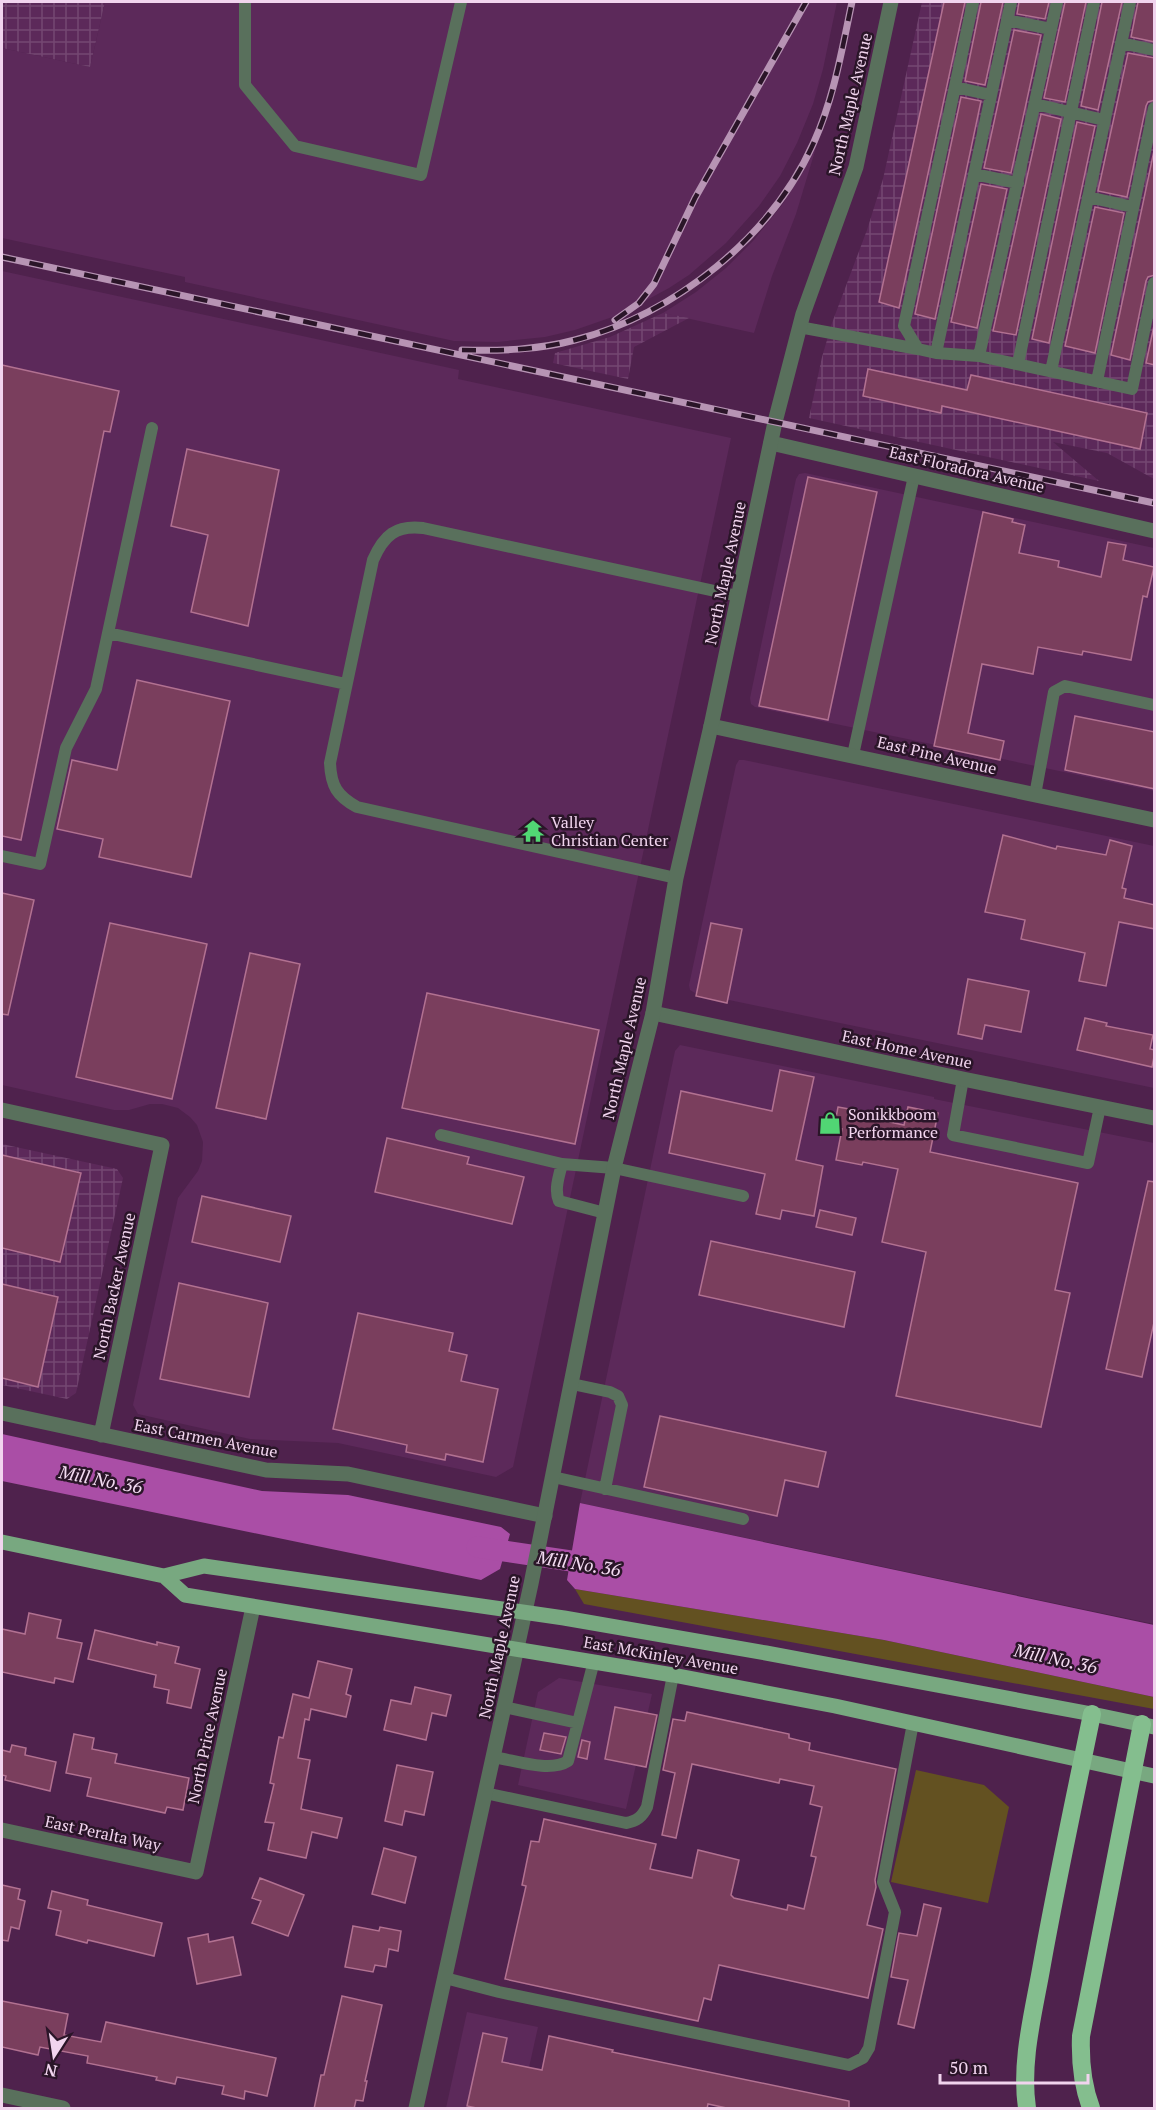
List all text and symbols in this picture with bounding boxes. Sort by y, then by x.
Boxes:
street label: North Maple Avenue [823,31,877,177]
street label: East Floradora Avenue [887,440,1047,498]
street label: North Maple Avenue [699,499,751,647]
street label: East Pine Avenue [875,731,999,779]
place label: Valley Christian Center [551,811,669,851]
temple icon: Valley Christian Center [520,818,546,844]
street label: North Maple Avenue [597,975,651,1121]
street label: East Home Avenue [840,1024,974,1074]
place label: Sonikkboom Performance [848,1103,938,1143]
shop icon: Sonikkboom Performance [817,1110,843,1136]
street label: North Backer Avenue [88,1211,140,1361]
street label: East Carmen Avenue [132,1413,280,1463]
water label: Mill No. 36 [56,1459,145,1499]
water label: Mill No. 36 [534,1544,623,1582]
street label: North Maple Avenue [473,1573,525,1721]
street label: East McKinley Avenue [582,1631,740,1679]
water label: Mill No. 36 [1011,1637,1100,1679]
street label: North Price Avenue [182,1666,232,1806]
street label: East Peralta Way [43,1810,164,1856]
north arrow [24,2026,84,2086]
scale bar [940,2047,1088,2085]
text: 50 m [949,2055,989,2079]
text: N [43,2059,59,2083]

